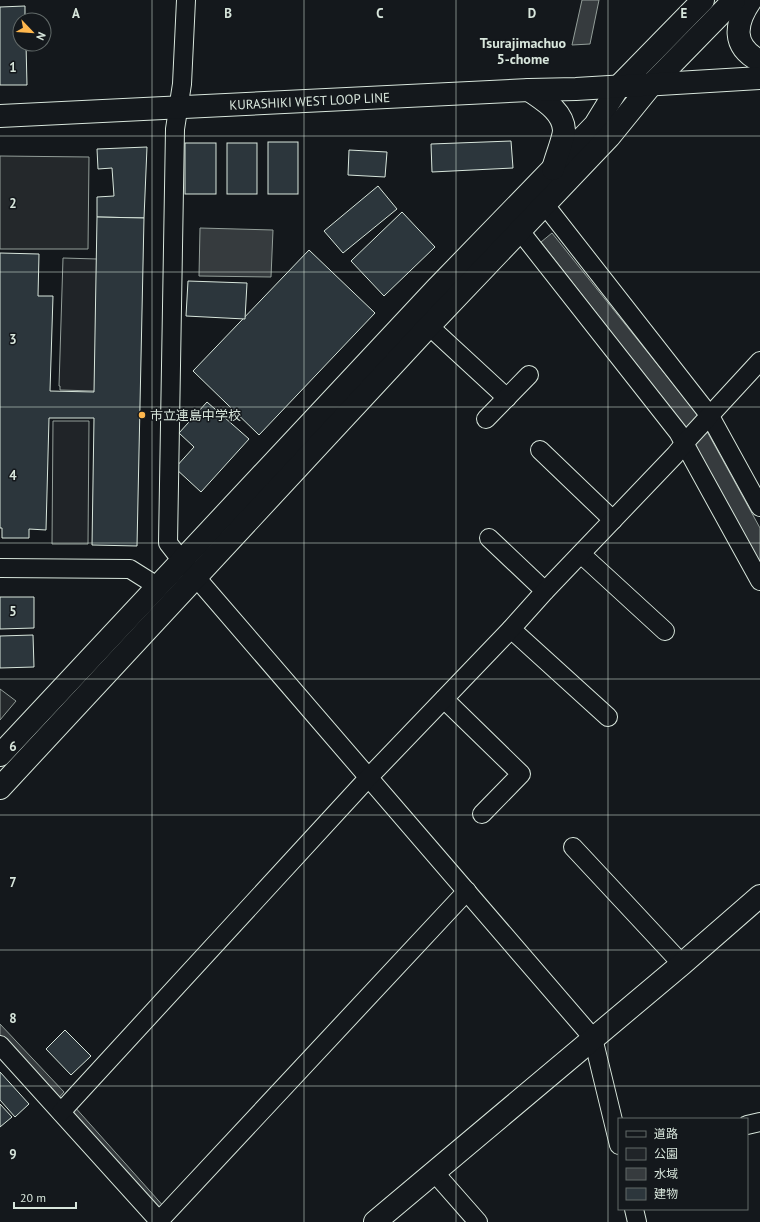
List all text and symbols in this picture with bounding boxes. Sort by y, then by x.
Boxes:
text: A [72,5,80,22]
text: B [224,5,232,22]
text: C [376,5,384,22]
text: D [528,5,536,22]
text: E [681,5,688,22]
north arrow [12,12,52,52]
text: N [33,30,49,42]
district label: Tsurajimachuo 5-chome [480,34,567,68]
text: 1 [9,59,17,76]
street label: KURASHIKI WEST LOOP LINE [229,89,390,114]
text: 2 [9,195,17,212]
text: 3 [9,331,17,348]
place label: 市立連島中学校 [150,407,241,424]
marker: 市立連島中学校 [137,410,147,420]
text: 4 [9,467,17,484]
text: 5 [9,603,17,620]
text: 6 [9,738,17,755]
text: 7 [9,874,17,891]
text: 8 [9,1010,17,1027]
legend [618,1118,748,1210]
text: 道路 [654,1126,678,1141]
text: 9 [9,1146,17,1163]
text: 公園 [654,1146,678,1161]
text: 水域 [654,1166,678,1181]
scale bar [14,1184,76,1210]
text: 建物 [654,1186,678,1201]
text: 20 m [20,1190,46,1205]

